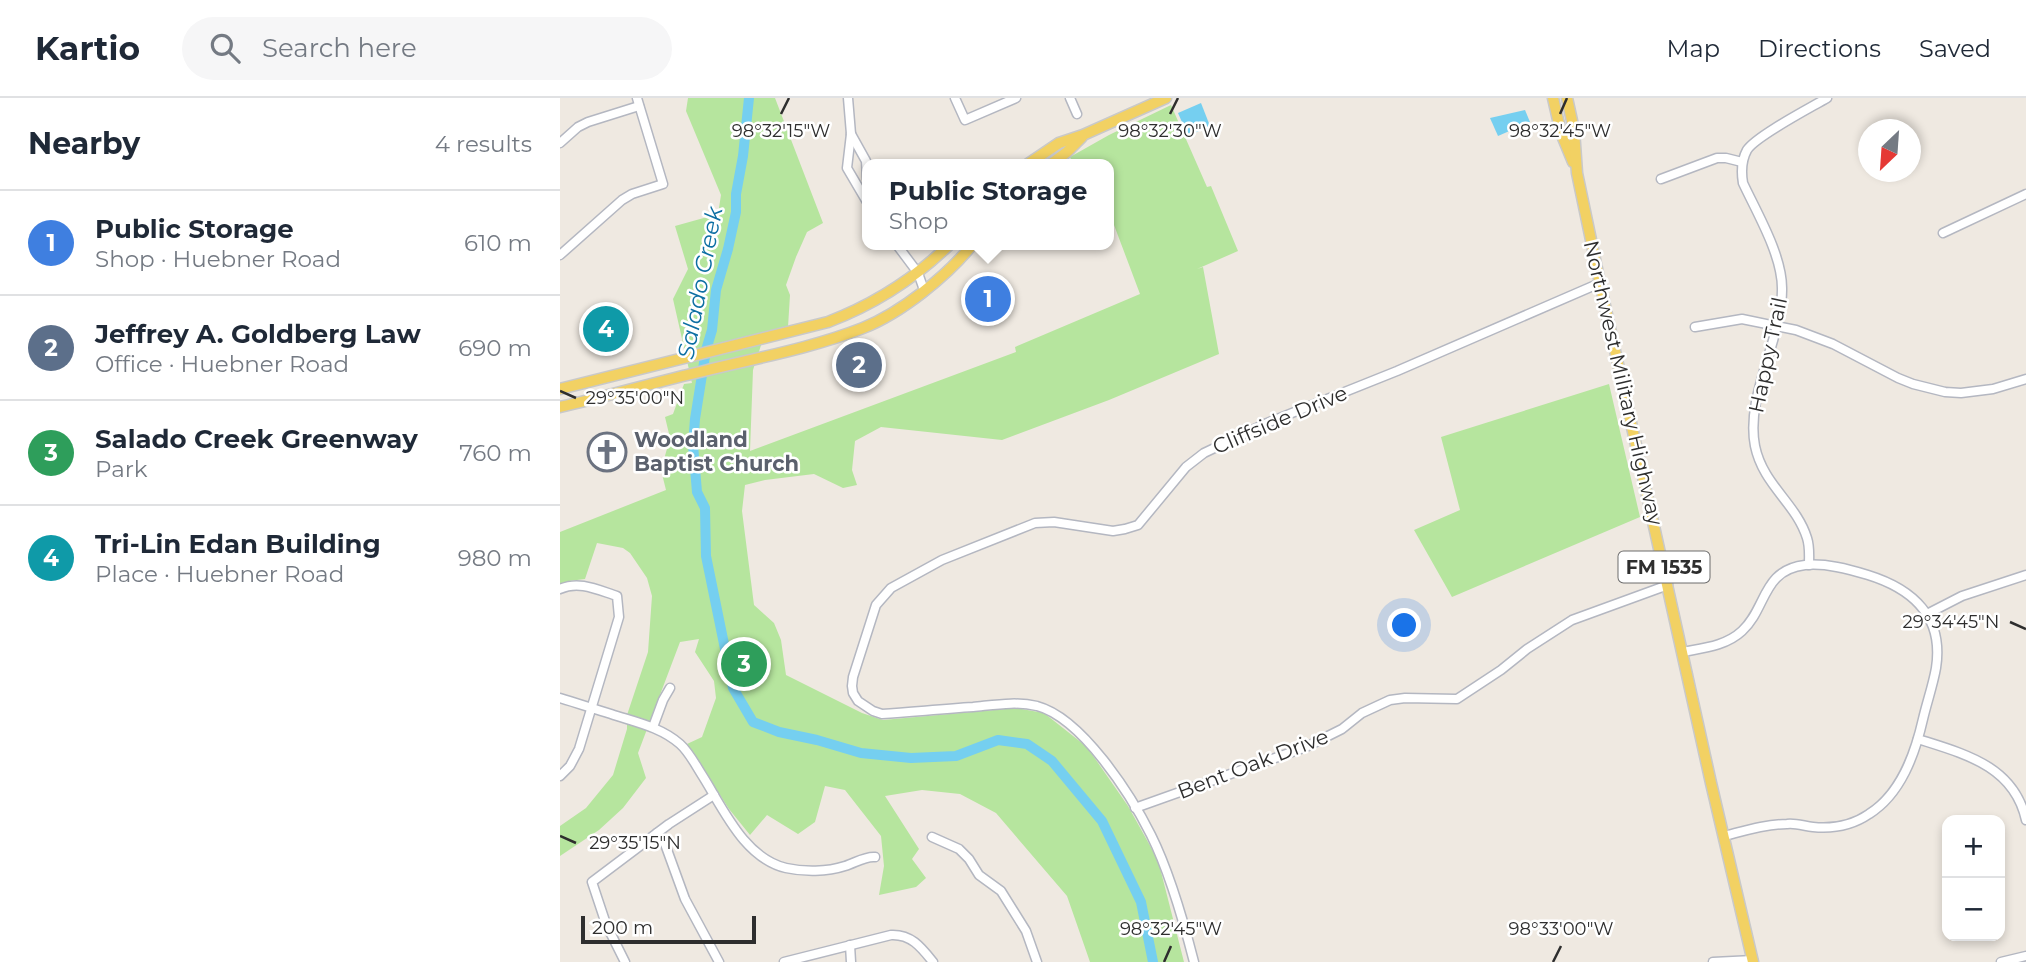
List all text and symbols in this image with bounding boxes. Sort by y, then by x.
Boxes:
search box [182,17,672,80]
text: Kartio [35,28,140,68]
icon: search [206,29,244,67]
text: Search here [262,32,417,64]
text: Map [1667,34,1720,63]
text: Directions [1758,34,1881,63]
text: Saved [1919,34,1991,63]
north arrow [1858,119,1921,182]
text: 98°32'15"W [732,120,830,142]
text: 98°32'30"W [1118,120,1222,142]
text: 98°32'45"W [1509,120,1611,142]
text: Nearby [28,125,140,162]
text: 4 results [435,130,532,158]
popup [862,159,1114,250]
text: Public Storage [889,175,1087,207]
water label: Salado Creek [672,203,729,361]
text: Shop [889,207,948,235]
text: Public Storage [95,213,294,245]
text: 1 [46,229,56,257]
text: 610 m [464,229,532,257]
street label: Northwest Military Highway [1579,238,1669,528]
text: Shop · Huebner Road [95,245,341,273]
pin: 1 [965,273,1011,325]
street label: Happy Trail [1743,295,1792,415]
pin: 4 [583,303,629,355]
text: Jeffrey A. Goldberg Law [95,318,421,350]
text: 2 [44,334,58,362]
text: 690 m [458,334,532,362]
pin: 2 [836,339,882,391]
text: Office · Huebner Road [95,350,349,378]
street label: Cliffside Drive [1209,380,1351,459]
text: 29°35'00"N [586,387,684,409]
text: Salado Creek Greenway [95,423,418,455]
place label: Woodland Baptist Church [634,427,799,476]
church icon: Woodland Baptist Church [586,431,628,473]
text: 3 [44,439,58,467]
text: 760 m [459,439,532,467]
text: Park [95,455,148,483]
text: Tri-Lin Edan Building [95,528,381,560]
text: 4 [43,544,59,572]
text: 980 m [458,544,532,572]
road number: FM 1535 [1618,552,1710,582]
text: Place · Huebner Road [95,560,344,588]
your location [1387,608,1421,642]
text: 29°34'45"N [1903,611,1999,633]
pin: 3 [721,638,767,690]
street label: Bent Oak Drive [1174,723,1332,804]
map controls [1942,815,2005,941]
button: + [1942,815,2005,878]
text: 29°35'15"N [589,832,681,854]
button: − [1942,878,2005,941]
scale bar [581,913,756,945]
text: 200 m [592,916,653,939]
text: 98°32'45"W [1120,918,1222,940]
text: 98°33'00"W [1509,918,1613,940]

